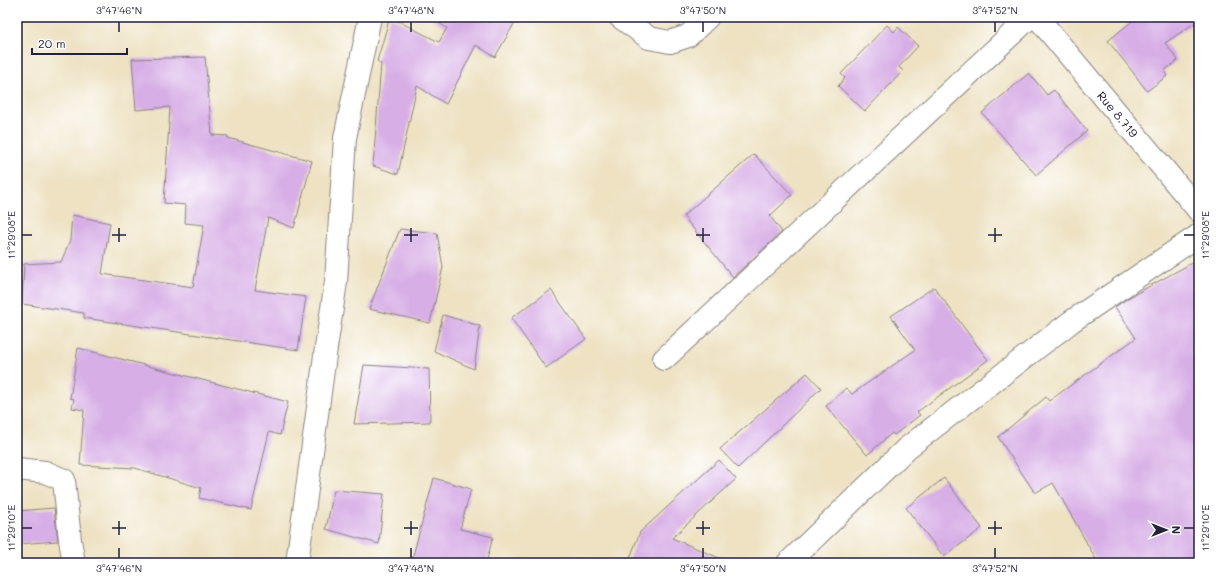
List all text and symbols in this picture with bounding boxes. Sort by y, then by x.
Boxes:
text: 3°47'46"N [96,3,142,17]
text: 3°47'48"N [388,3,434,17]
text: 3°47'50"N [680,3,726,17]
text: 3°47'52"N [972,3,1018,17]
scale bar [32,30,127,56]
text: 20 m [38,35,66,51]
street label: Rue 8.719 [1094,88,1142,140]
text: 11°29'08"E [4,211,18,259]
text: 11°29'08"E [1198,211,1212,259]
text: 11°29'10"E [4,505,18,551]
text: 11°29'10"E [1198,505,1212,551]
north arrow [1146,510,1186,550]
text: N [1169,526,1184,534]
text: 3°47'46"N [96,561,142,575]
text: 3°47'48"N [388,561,434,575]
text: 3°47'50"N [680,561,726,575]
text: 3°47'52"N [972,561,1018,575]

